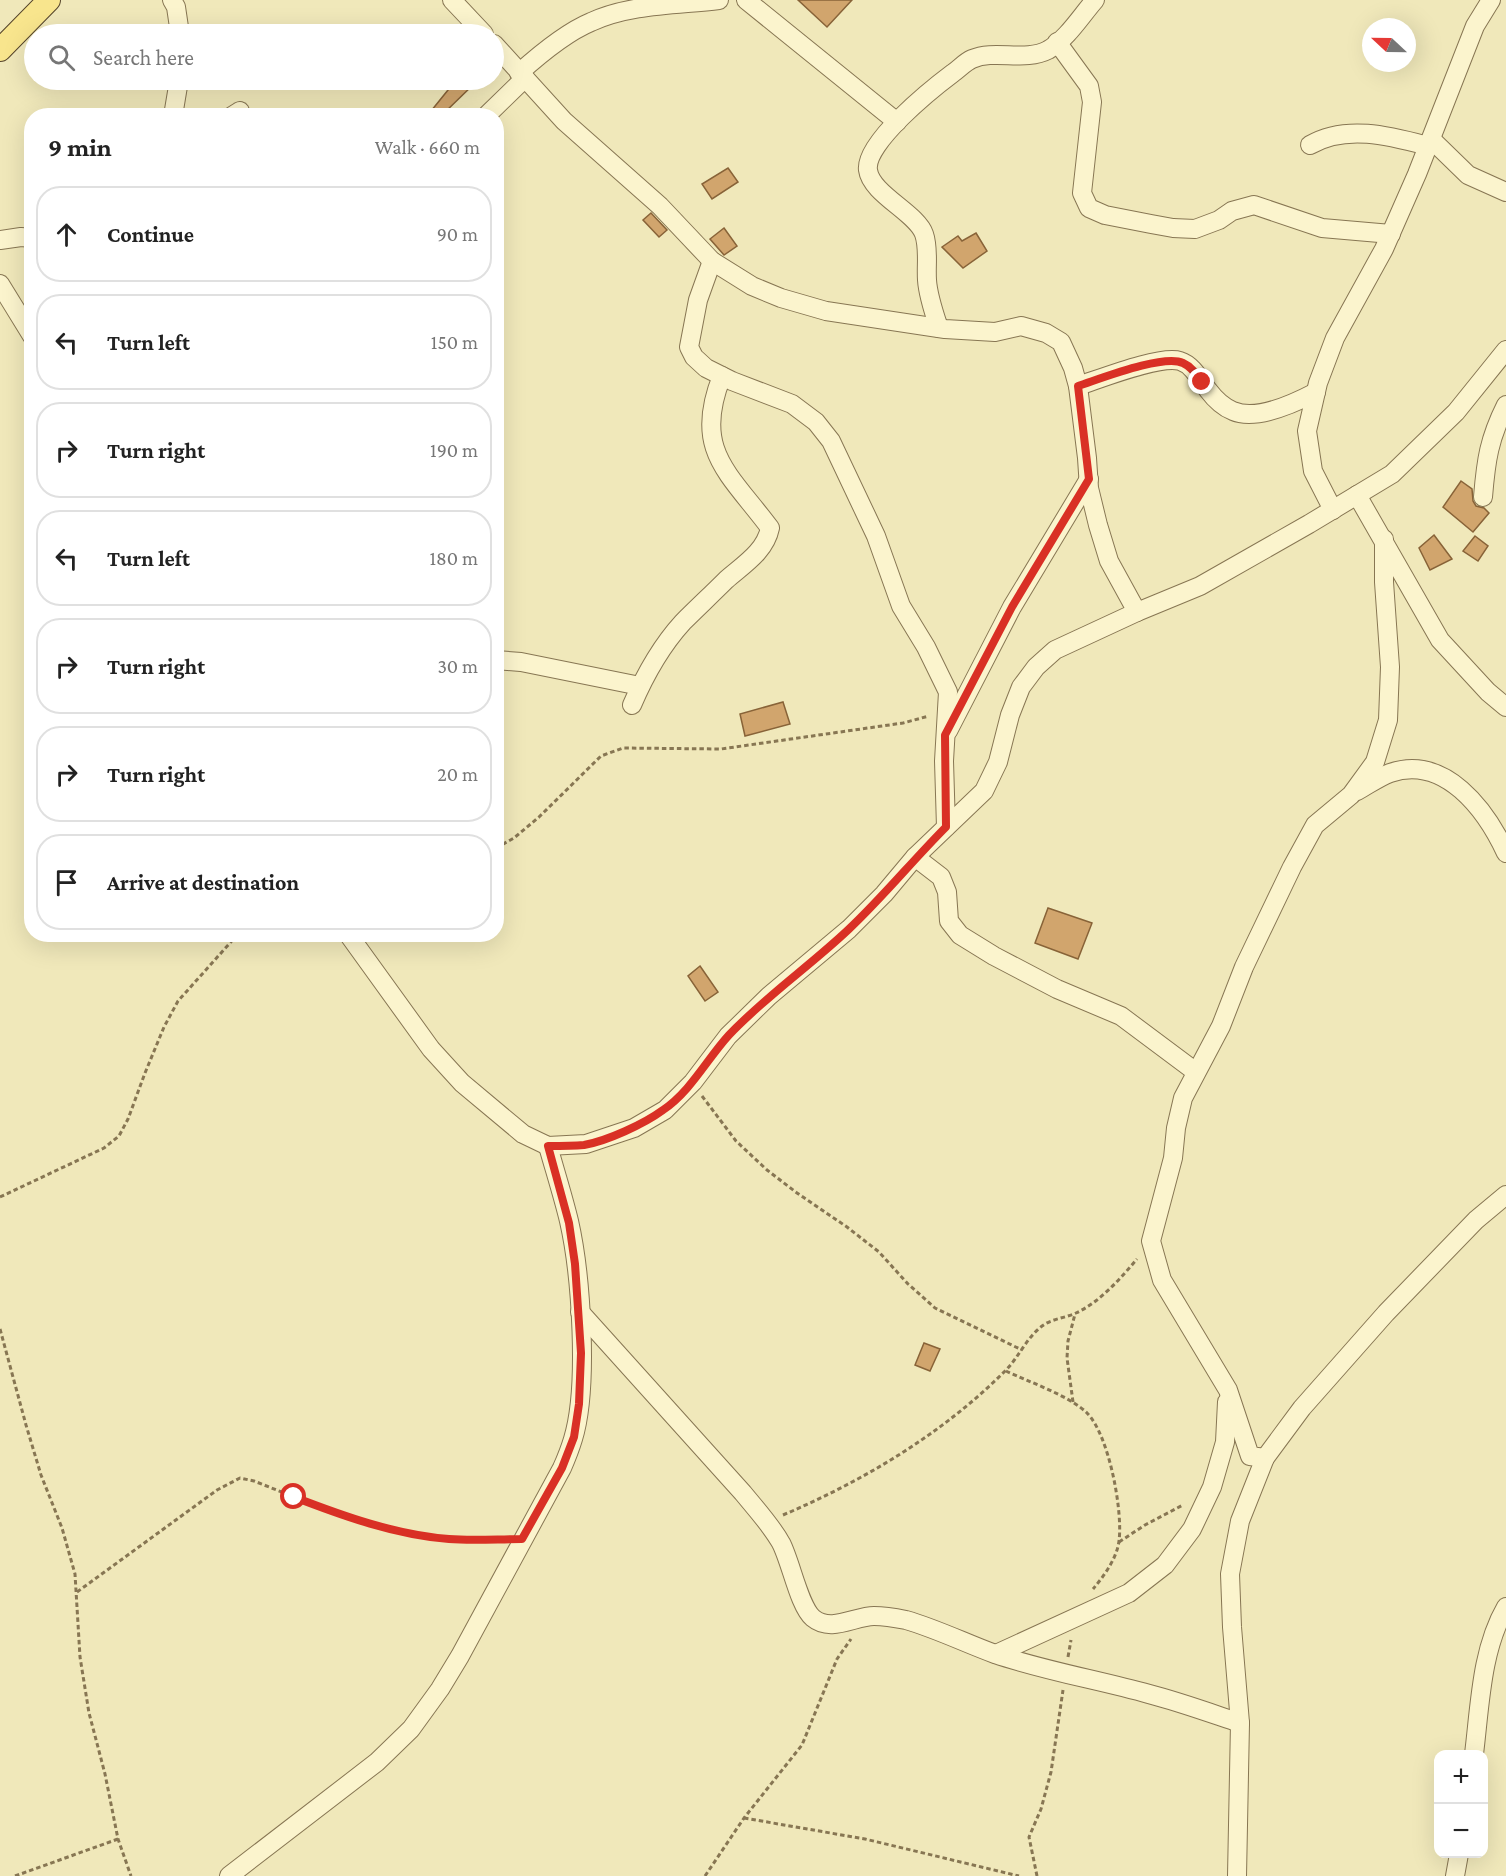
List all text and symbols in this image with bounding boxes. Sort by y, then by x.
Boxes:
north arrow [1362,18,1416,72]
search box [24,24,504,90]
icon: search [45,41,78,74]
text: Search here [93,45,194,70]
text: 9 min [48,133,112,162]
text: Walk · 660 m [375,136,480,158]
icon: ahead [50,218,83,251]
text: Continue [107,222,194,247]
text: 90 m [437,223,478,245]
icon: left [50,326,83,359]
text: Turn left [107,330,190,355]
text: 150 m [431,331,478,353]
route end [1188,368,1214,394]
icon: right [50,434,83,467]
text: Turn right [107,438,205,463]
text: 190 m [430,439,478,461]
icon: left [50,542,83,575]
text: Turn left [107,546,190,571]
text: 180 m [429,547,478,569]
icon: right [50,650,83,683]
text: Turn right [107,654,205,679]
text: 30 m [437,655,478,677]
icon: right [50,758,83,791]
text: Turn right [107,762,205,787]
text: 20 m [437,763,478,785]
icon: arrive [50,866,83,899]
text: Arrive at destination [107,870,299,895]
route start [280,1483,306,1509]
map controls [1434,1750,1488,1858]
button: + [1434,1750,1488,1804]
button: − [1434,1804,1488,1858]

